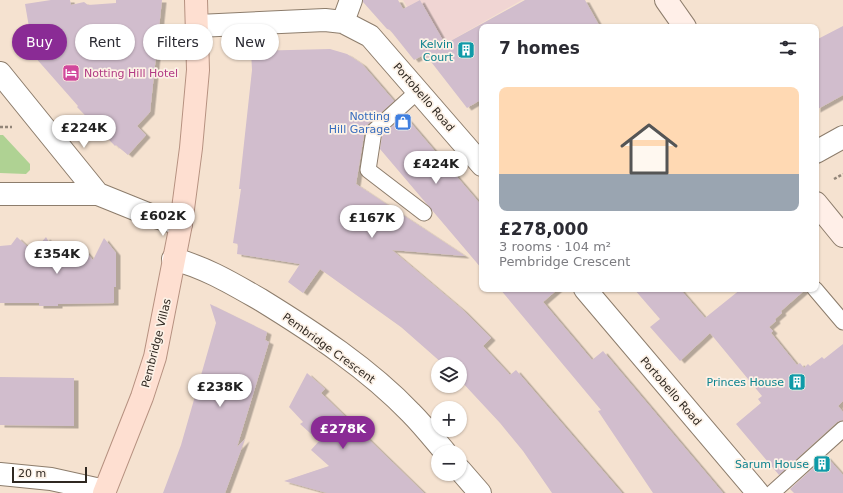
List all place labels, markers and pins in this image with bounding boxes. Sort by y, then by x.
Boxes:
place label: Kelvin Court [420,38,454,64]
building icon: Kelvin Court [456,40,476,60]
hotel icon: Notting Hill Hotel [61,63,81,83]
place label: Notting Hill Hotel [84,67,178,80]
place label: Notting Hill Garage [329,110,390,136]
shop icon: Notting Hill Garage [393,112,413,132]
pin: £224K [56,115,112,149]
pin: £424K [408,151,464,185]
pin: £602K [135,203,191,237]
pin: £167K [344,205,400,239]
pin: £354K [29,241,85,275]
building icon: Princes House [787,372,807,392]
pin: £238K [192,374,248,408]
place label: Princes House [706,376,784,389]
pin: £278K [315,416,371,450]
building icon: Sarum House [812,454,832,474]
place label: Sarum House [735,458,809,471]

